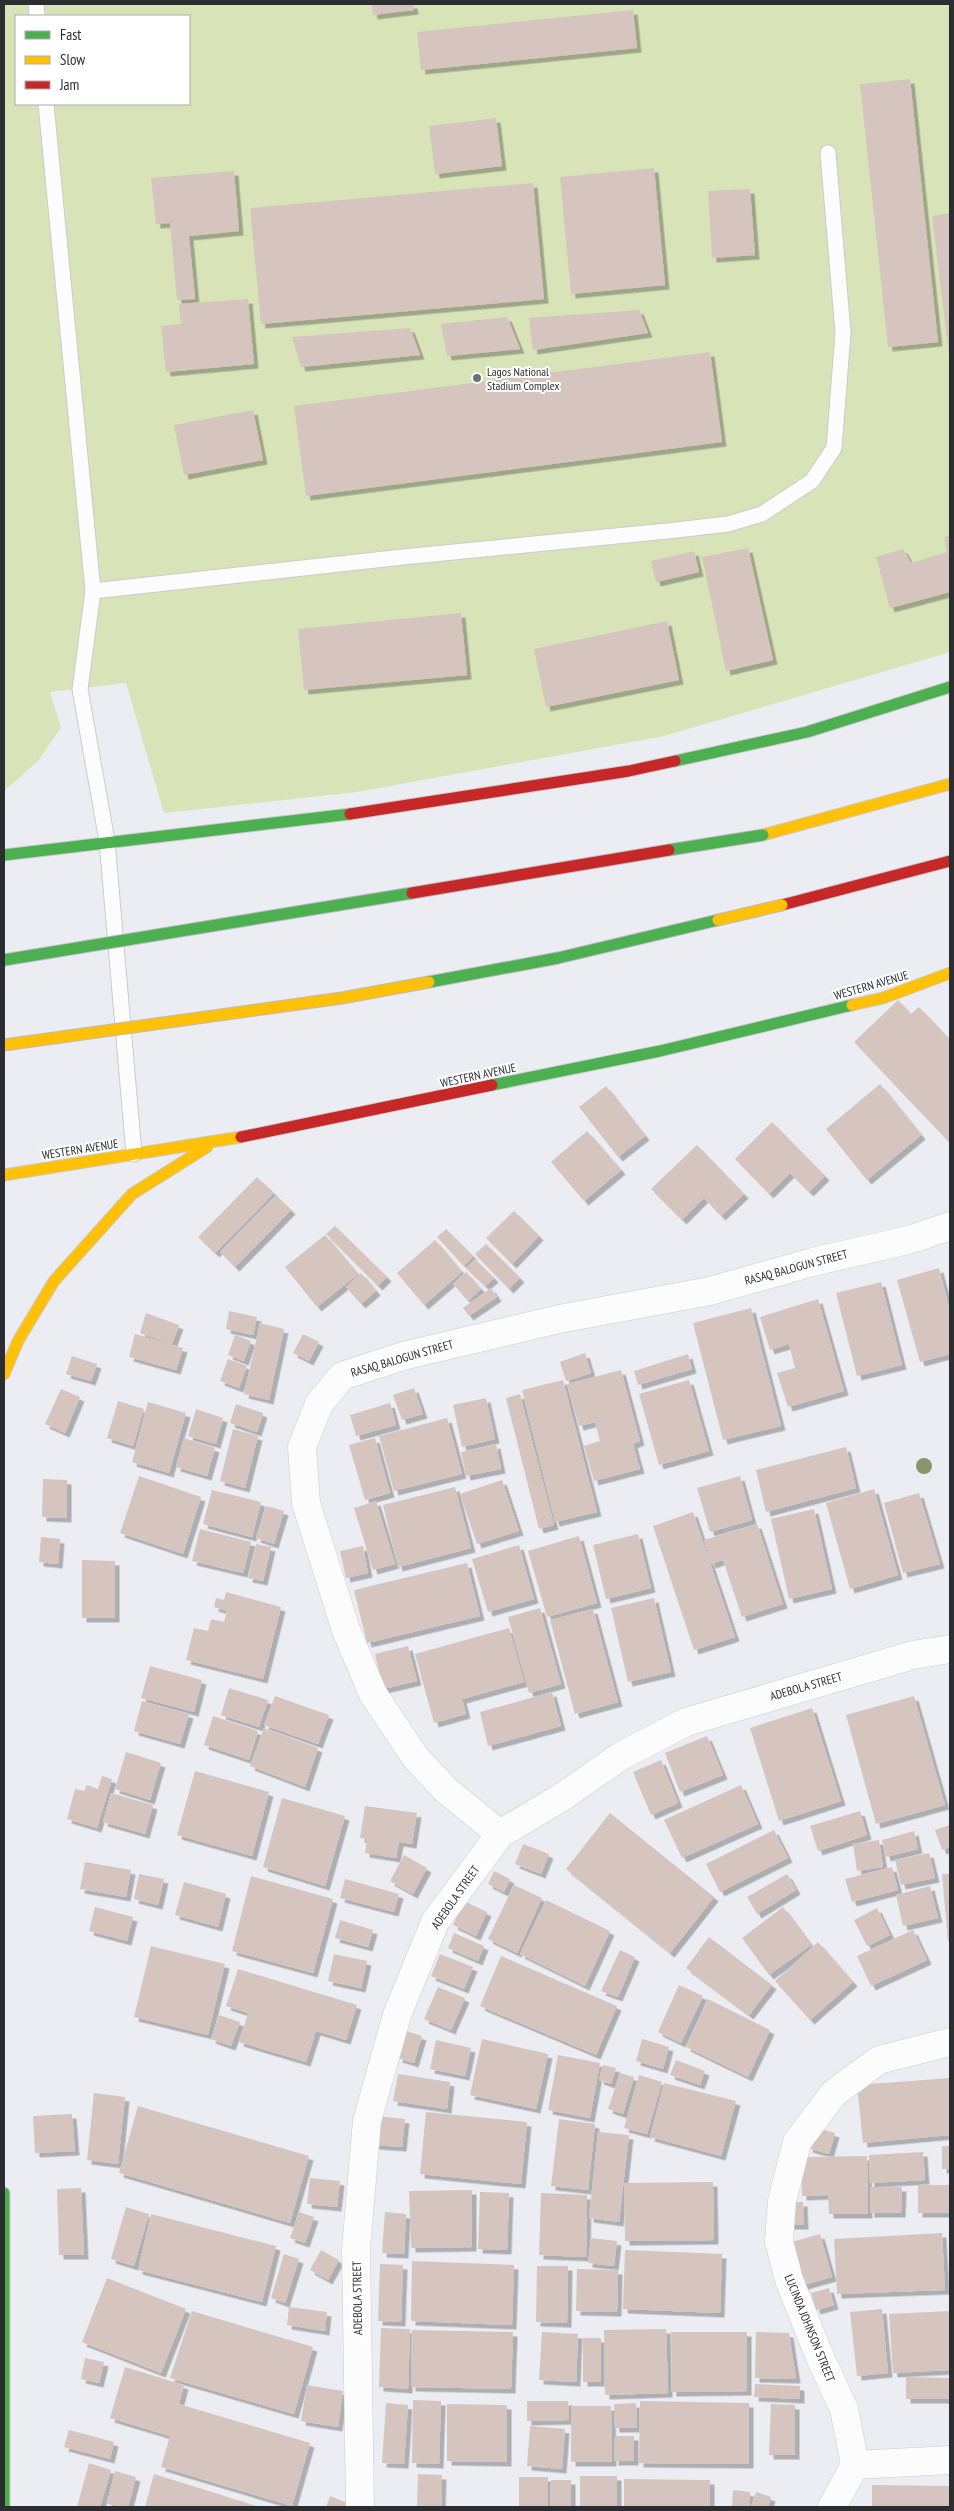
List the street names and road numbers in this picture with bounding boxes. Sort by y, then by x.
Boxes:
street label: WESTERN AVENUE [832,967,910,1003]
street label: WESTERN AVENUE [439,1060,517,1090]
street label: WESTERN AVENUE [41,1136,119,1162]
street label: RASAQ BALOGUN STREET [743,1246,850,1288]
street label: RASAQ BALOGUN STREET [349,1336,456,1380]
street label: ADEBOLA STREET [768,1668,844,1703]
street label: ADEBOLA STREET [428,1862,483,1932]
street label: ADEBOLA STREET [349,2260,365,2335]
street label: LUCINDA JOHNSON STREET [782,2272,839,2385]

